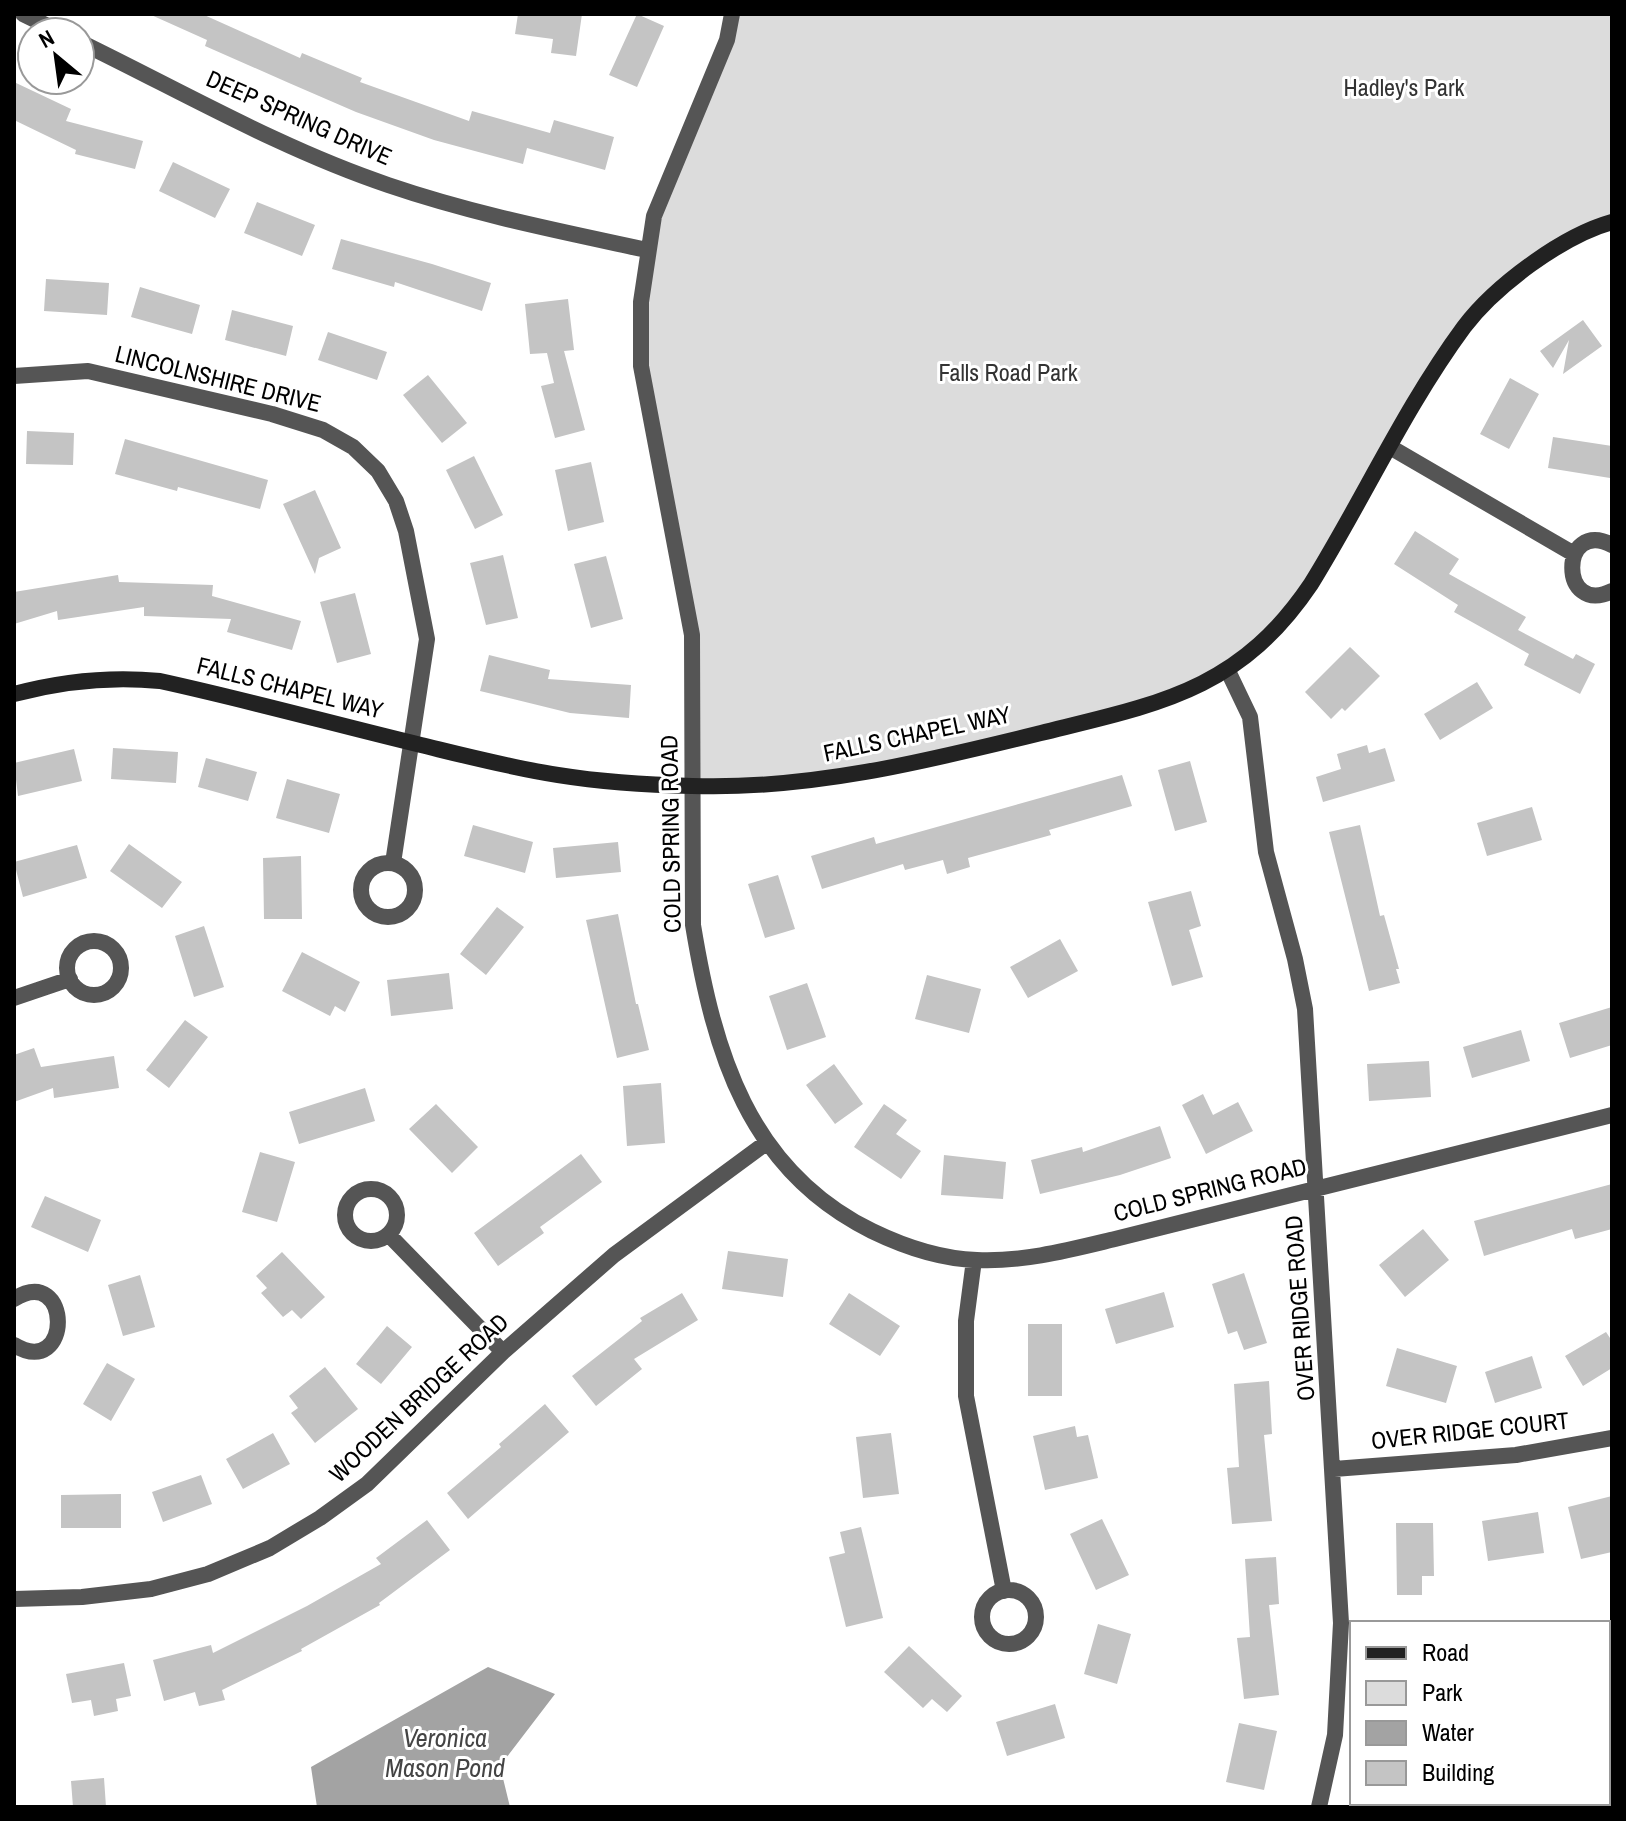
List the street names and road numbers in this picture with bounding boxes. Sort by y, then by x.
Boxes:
street label: DEEP SPRING DRIVE [202,62,397,172]
street label: LINCOLNSHIRE DRIVE [112,337,325,419]
street label: FALLS CHAPEL WAY [194,648,387,726]
street label: FALLS CHAPEL WAY [820,698,1013,769]
street label: COLD SPRING ROAD [652,735,688,933]
street label: COLD SPRING ROAD [1110,1150,1310,1228]
street label: OVER RIDGE ROAD [1277,1214,1321,1402]
street label: WOODEN BRIDGE ROAD [322,1306,515,1489]
street label: OVER RIDGE COURT [1369,1404,1570,1456]

